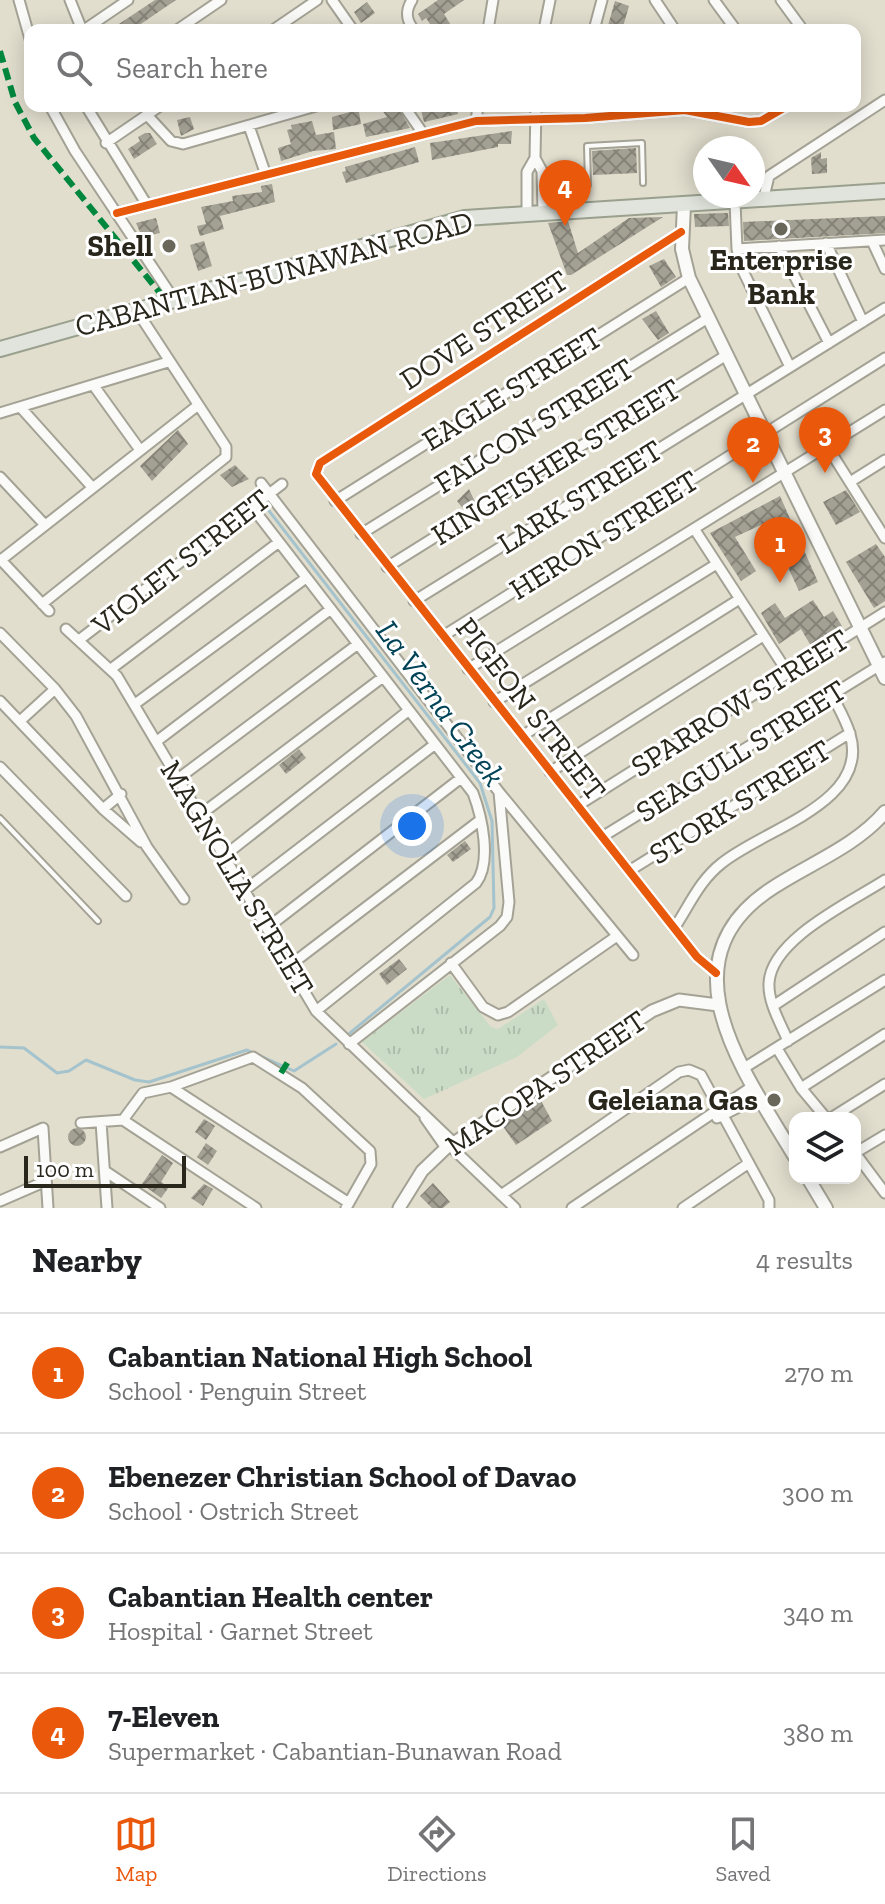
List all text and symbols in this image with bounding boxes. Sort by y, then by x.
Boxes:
search box [24,24,861,112]
icon: search [52,46,96,90]
text: Search here [116,50,268,86]
north arrow [693,136,765,208]
pin: 4 [539,160,591,226]
street label: CABANTIAN-BUNAWAN ROAD [71,204,477,344]
marker: Enterprise Bank [772,220,790,238]
place label: Shell [87,228,153,264]
marker: Shell [160,237,178,255]
place label: Enterprise Bank [710,242,852,312]
street label: DOVE STREET [393,262,575,398]
street label: EAGLE STREET [416,319,608,459]
street label: FALCON STREET [428,350,640,502]
street label: KINGFISHER STREET [425,371,687,553]
pin: 3 [799,407,851,473]
pin: 2 [727,417,779,483]
street label: LARK STREET [491,432,669,562]
street label: HERON STREET [503,463,705,607]
street label: VIOLET STREET [84,481,277,643]
pin: 1 [754,517,806,583]
street label: PIGEON STREET [448,610,614,808]
water label: La Verna Creek [368,613,514,793]
street label: SPARROW STREET [624,621,856,785]
street label: SEAGULL STREET [630,672,852,830]
street label: STORK STREET [643,732,837,872]
street label: MAGNOLIA STREET [153,754,321,1002]
your location [392,806,432,846]
street label: MACOPA STREET [439,1003,653,1163]
place label: Geleiana Gas [588,1082,758,1118]
marker: Geleiana Gas [765,1091,783,1109]
map controls [789,1112,861,1184]
button: layers [789,1112,861,1184]
scale bar [24,1152,186,1188]
text: 100 m [36,1156,94,1183]
text: Nearby [32,1240,142,1281]
text: 4 results [756,1244,853,1276]
text: Cabantian National High School [108,1339,532,1375]
text: 1 [53,1357,63,1389]
text: 270 m [784,1357,853,1389]
text: School · Penguin Street [108,1375,366,1407]
text: Ebenezer Christian School of Davao [108,1459,576,1495]
text: 2 [51,1477,65,1509]
text: 300 m [782,1477,853,1509]
text: School · Ostrich Street [108,1495,358,1527]
text: Cabantian Health center [108,1579,433,1615]
text: 3 [51,1597,65,1629]
text: 340 m [783,1597,853,1629]
text: Hospital · Garnet Street [108,1615,373,1647]
text: 7-Eleven [108,1699,219,1735]
text: 4 [51,1717,65,1749]
text: 380 m [783,1717,853,1749]
text: Supermarket · Cabantian-Bunawan Road [108,1735,562,1767]
tab: Map [114,1812,158,1887]
tab: Directions [387,1812,487,1887]
tab: Saved [715,1812,771,1887]

